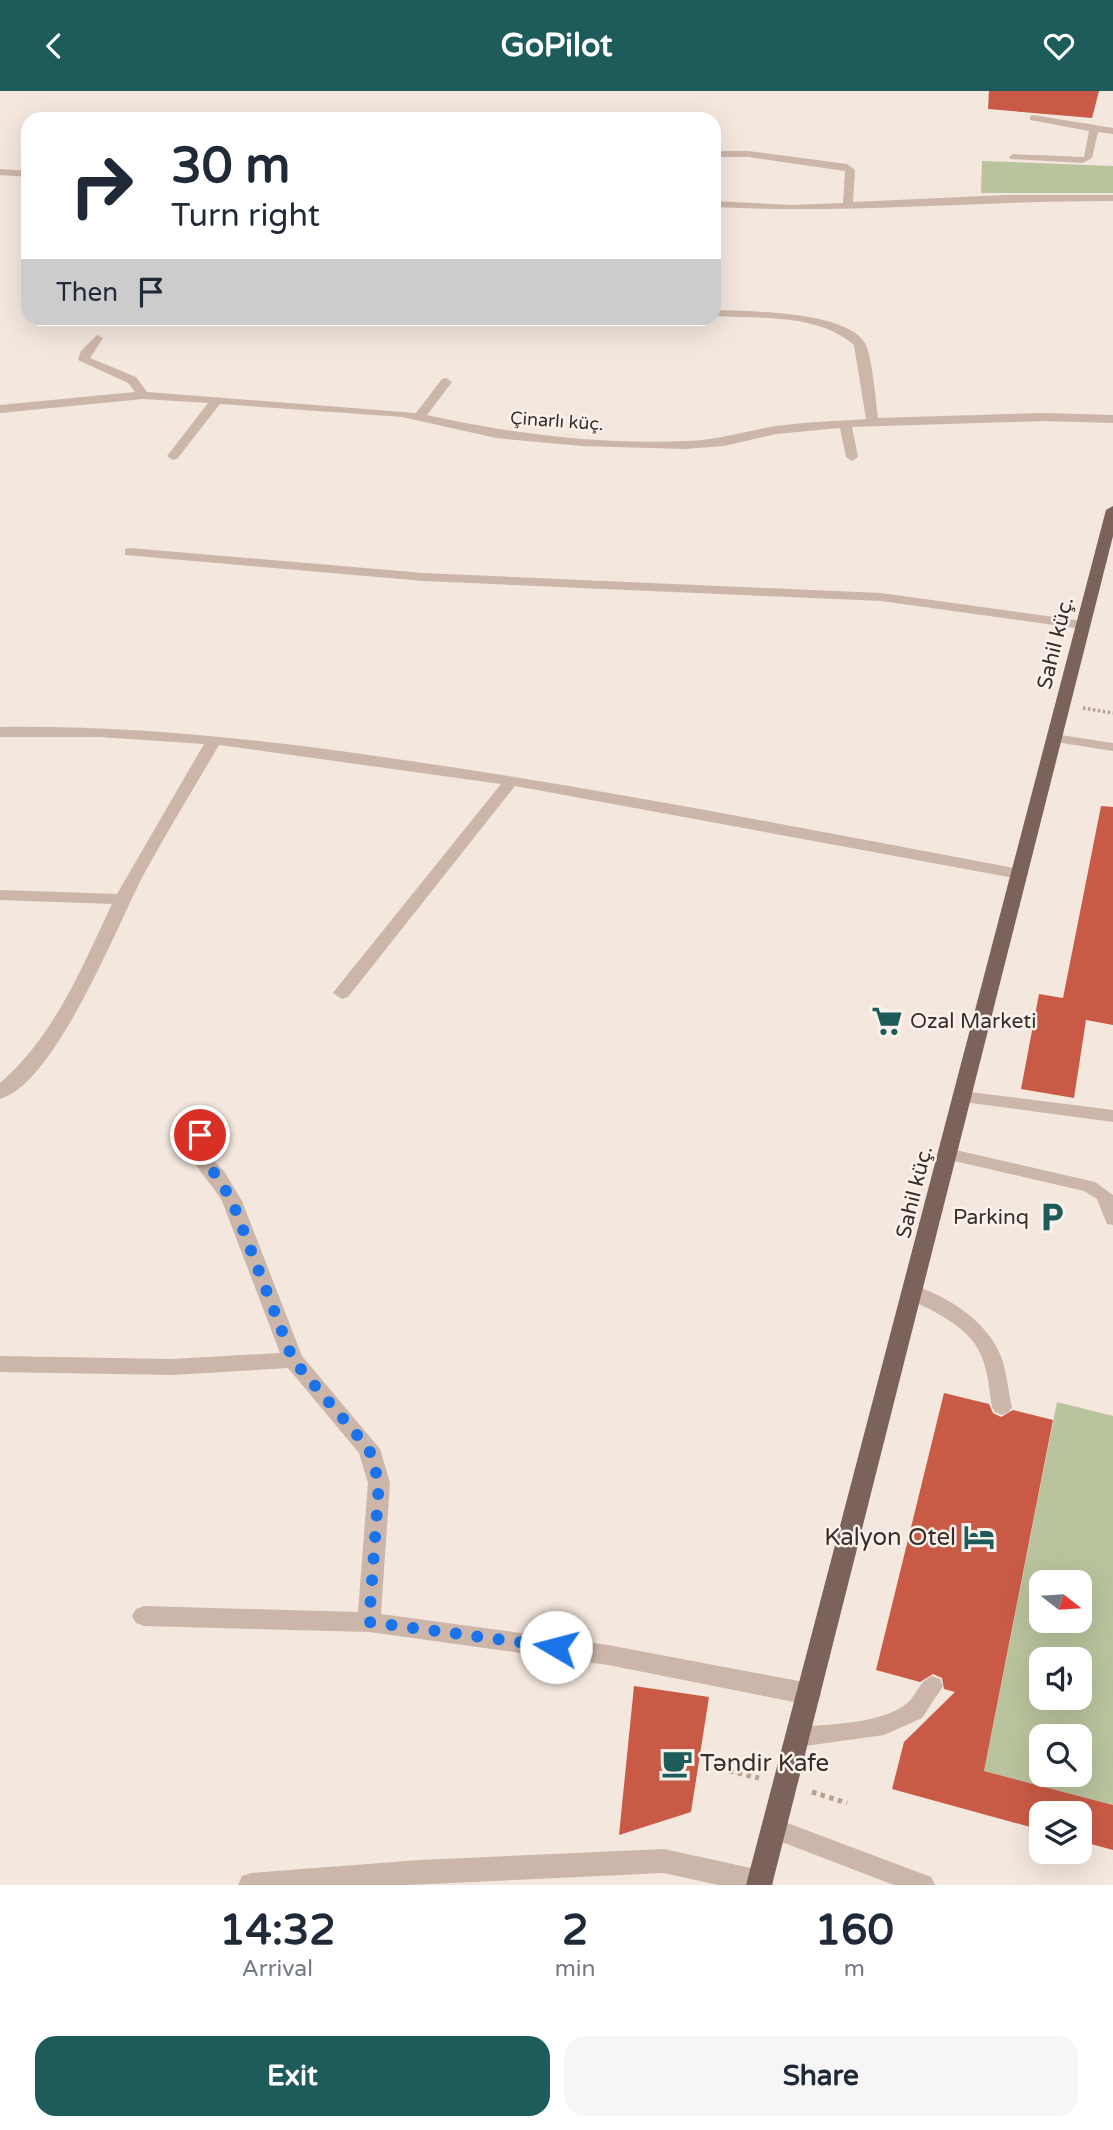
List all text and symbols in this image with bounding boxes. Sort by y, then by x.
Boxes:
icon: back [35,27,73,65]
text: GoPilot [501,27,612,65]
icon: heart [1040,27,1078,65]
text: 30 m [171,137,290,196]
icon: right [56,140,147,231]
text: Turn right [171,197,320,235]
icon: arrive [132,273,170,311]
text: Then [56,277,118,308]
street label: Çinarlı küç. [510,407,604,435]
street label: Sahil küç. [1032,594,1079,692]
supermarket icon: Ozal Marketi [870,1004,904,1038]
place label: Ozal Marketi [910,1009,1037,1034]
pin [170,1105,230,1165]
icon: arrive [181,1116,219,1154]
street label: Sahil küç. [891,1143,938,1241]
parking icon: Parkinq [1035,1200,1069,1234]
place label: Parkinq [953,1205,1029,1230]
hotel icon: Kalyon Otel [962,1520,996,1554]
place label: Kalyon Otel [824,1523,956,1552]
north arrow [1029,1570,1092,1633]
map controls [1029,1570,1092,1864]
position arrow [519,1610,593,1684]
button: sound [1029,1647,1092,1710]
button: search [1029,1724,1092,1787]
cafe icon: Təndir Kafe [660,1746,694,1780]
place label: Təndir Kafe [700,1749,829,1778]
button: layers [1029,1801,1092,1864]
text: 14:32 [219,1905,336,1956]
text: 2 [562,1905,588,1956]
text: 160 [815,1905,894,1956]
text: Arrival [242,1955,313,1983]
text: min [555,1955,596,1983]
text: m [844,1955,865,1983]
button: Exit [35,2036,550,2116]
button: Share [564,2036,1078,2116]

